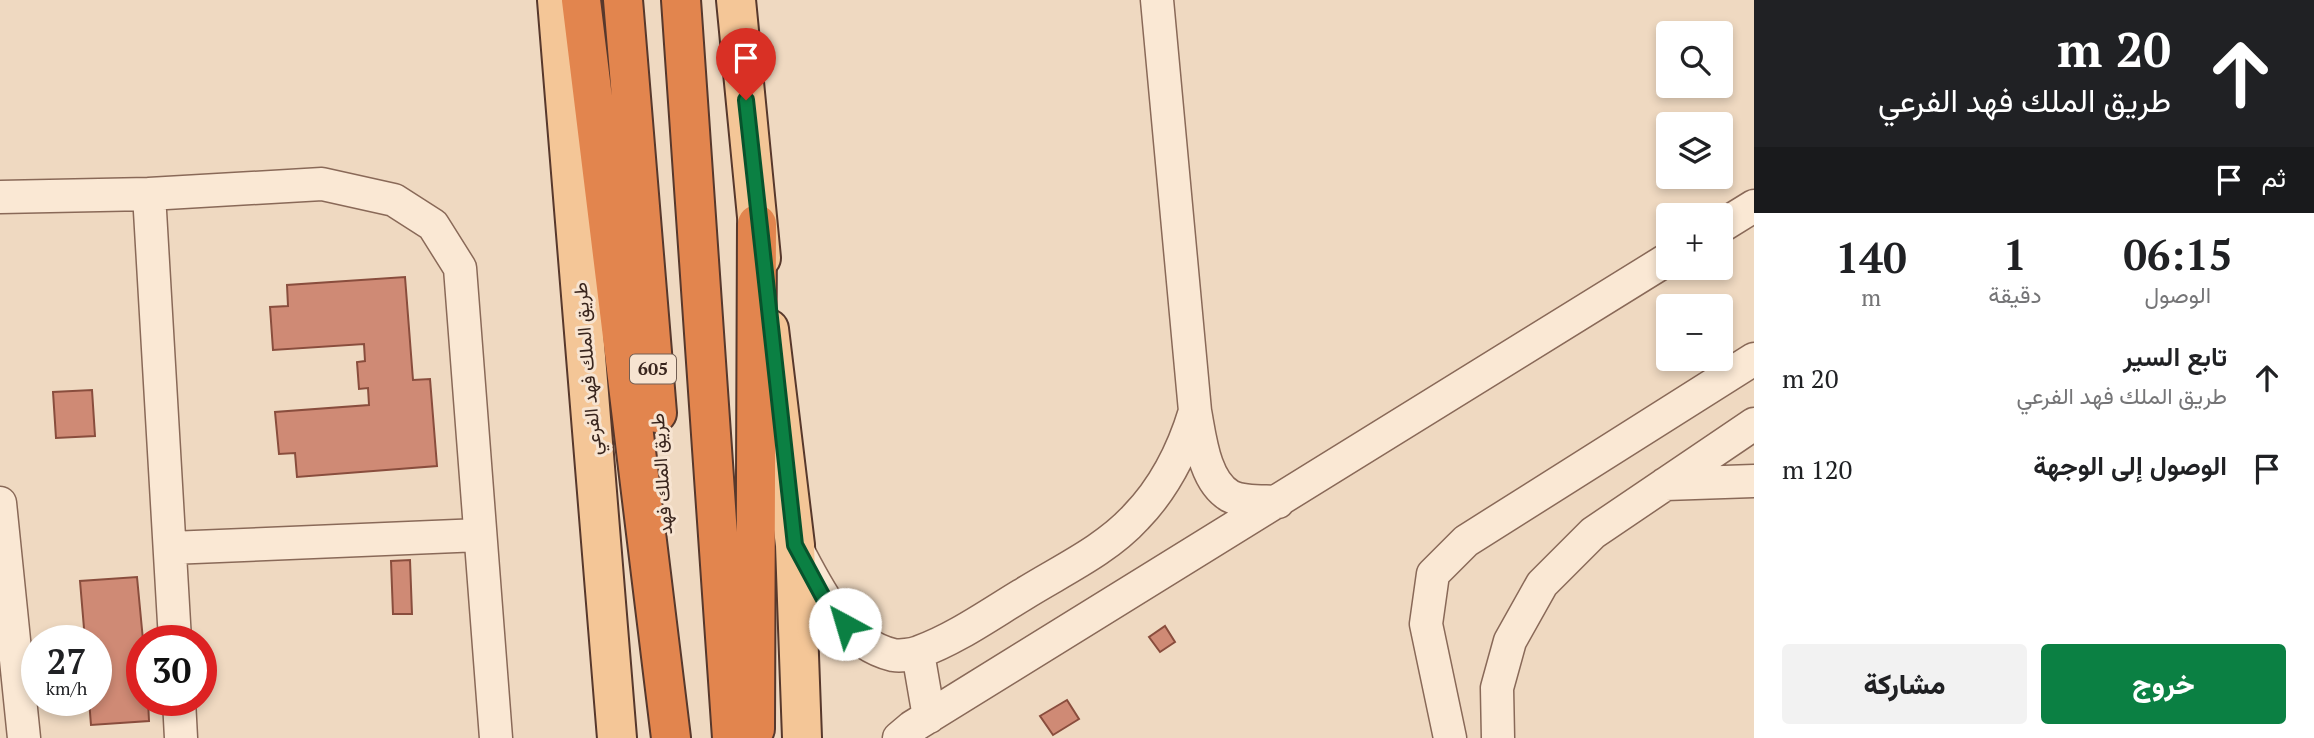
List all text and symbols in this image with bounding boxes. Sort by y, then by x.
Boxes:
text: 20 m [2057,16,2171,81]
map controls [1656,21,1733,371]
button: search [1656,21,1733,98]
pin [716,28,776,100]
icon: ahead [2195,28,2286,119]
icon: arrive [727,39,765,77]
text: طريق الملك فهد الفرعي [1878,79,2171,121]
button: layers [1656,112,1733,189]
text: ثم [2262,160,2286,194]
icon: arrive [2210,161,2248,199]
button: + [1656,203,1733,280]
text: 1 [2003,226,2027,282]
text: 06:15 [2123,226,2232,282]
text: 140 [1836,229,1907,285]
text: دقيقة [1988,279,2042,310]
text: الوصول [2145,279,2211,310]
street label: طريق الملك فهد الفرعي [566,281,611,457]
text: m [1861,282,1881,313]
button: − [1656,294,1733,371]
text: تابع السير [2123,339,2227,373]
road number: 605 [630,354,676,384]
icon: ahead [2248,359,2286,397]
text: 20 m [1782,361,1839,395]
text: طريق الملك فهد الفرعي [2016,380,2227,411]
street label: طريق الملك فهد [644,412,677,536]
text: الوصول إلى الوجهة [2033,448,2227,482]
icon: arrive [2248,450,2286,488]
text: 120 m [1782,452,1852,486]
position arrow [808,587,882,661]
speed limit sign: 30 [126,625,217,716]
text: 27 [47,638,86,684]
button: مشاركة [1782,644,2027,724]
button: خروج [2041,644,2286,724]
text: km/h [46,676,87,700]

